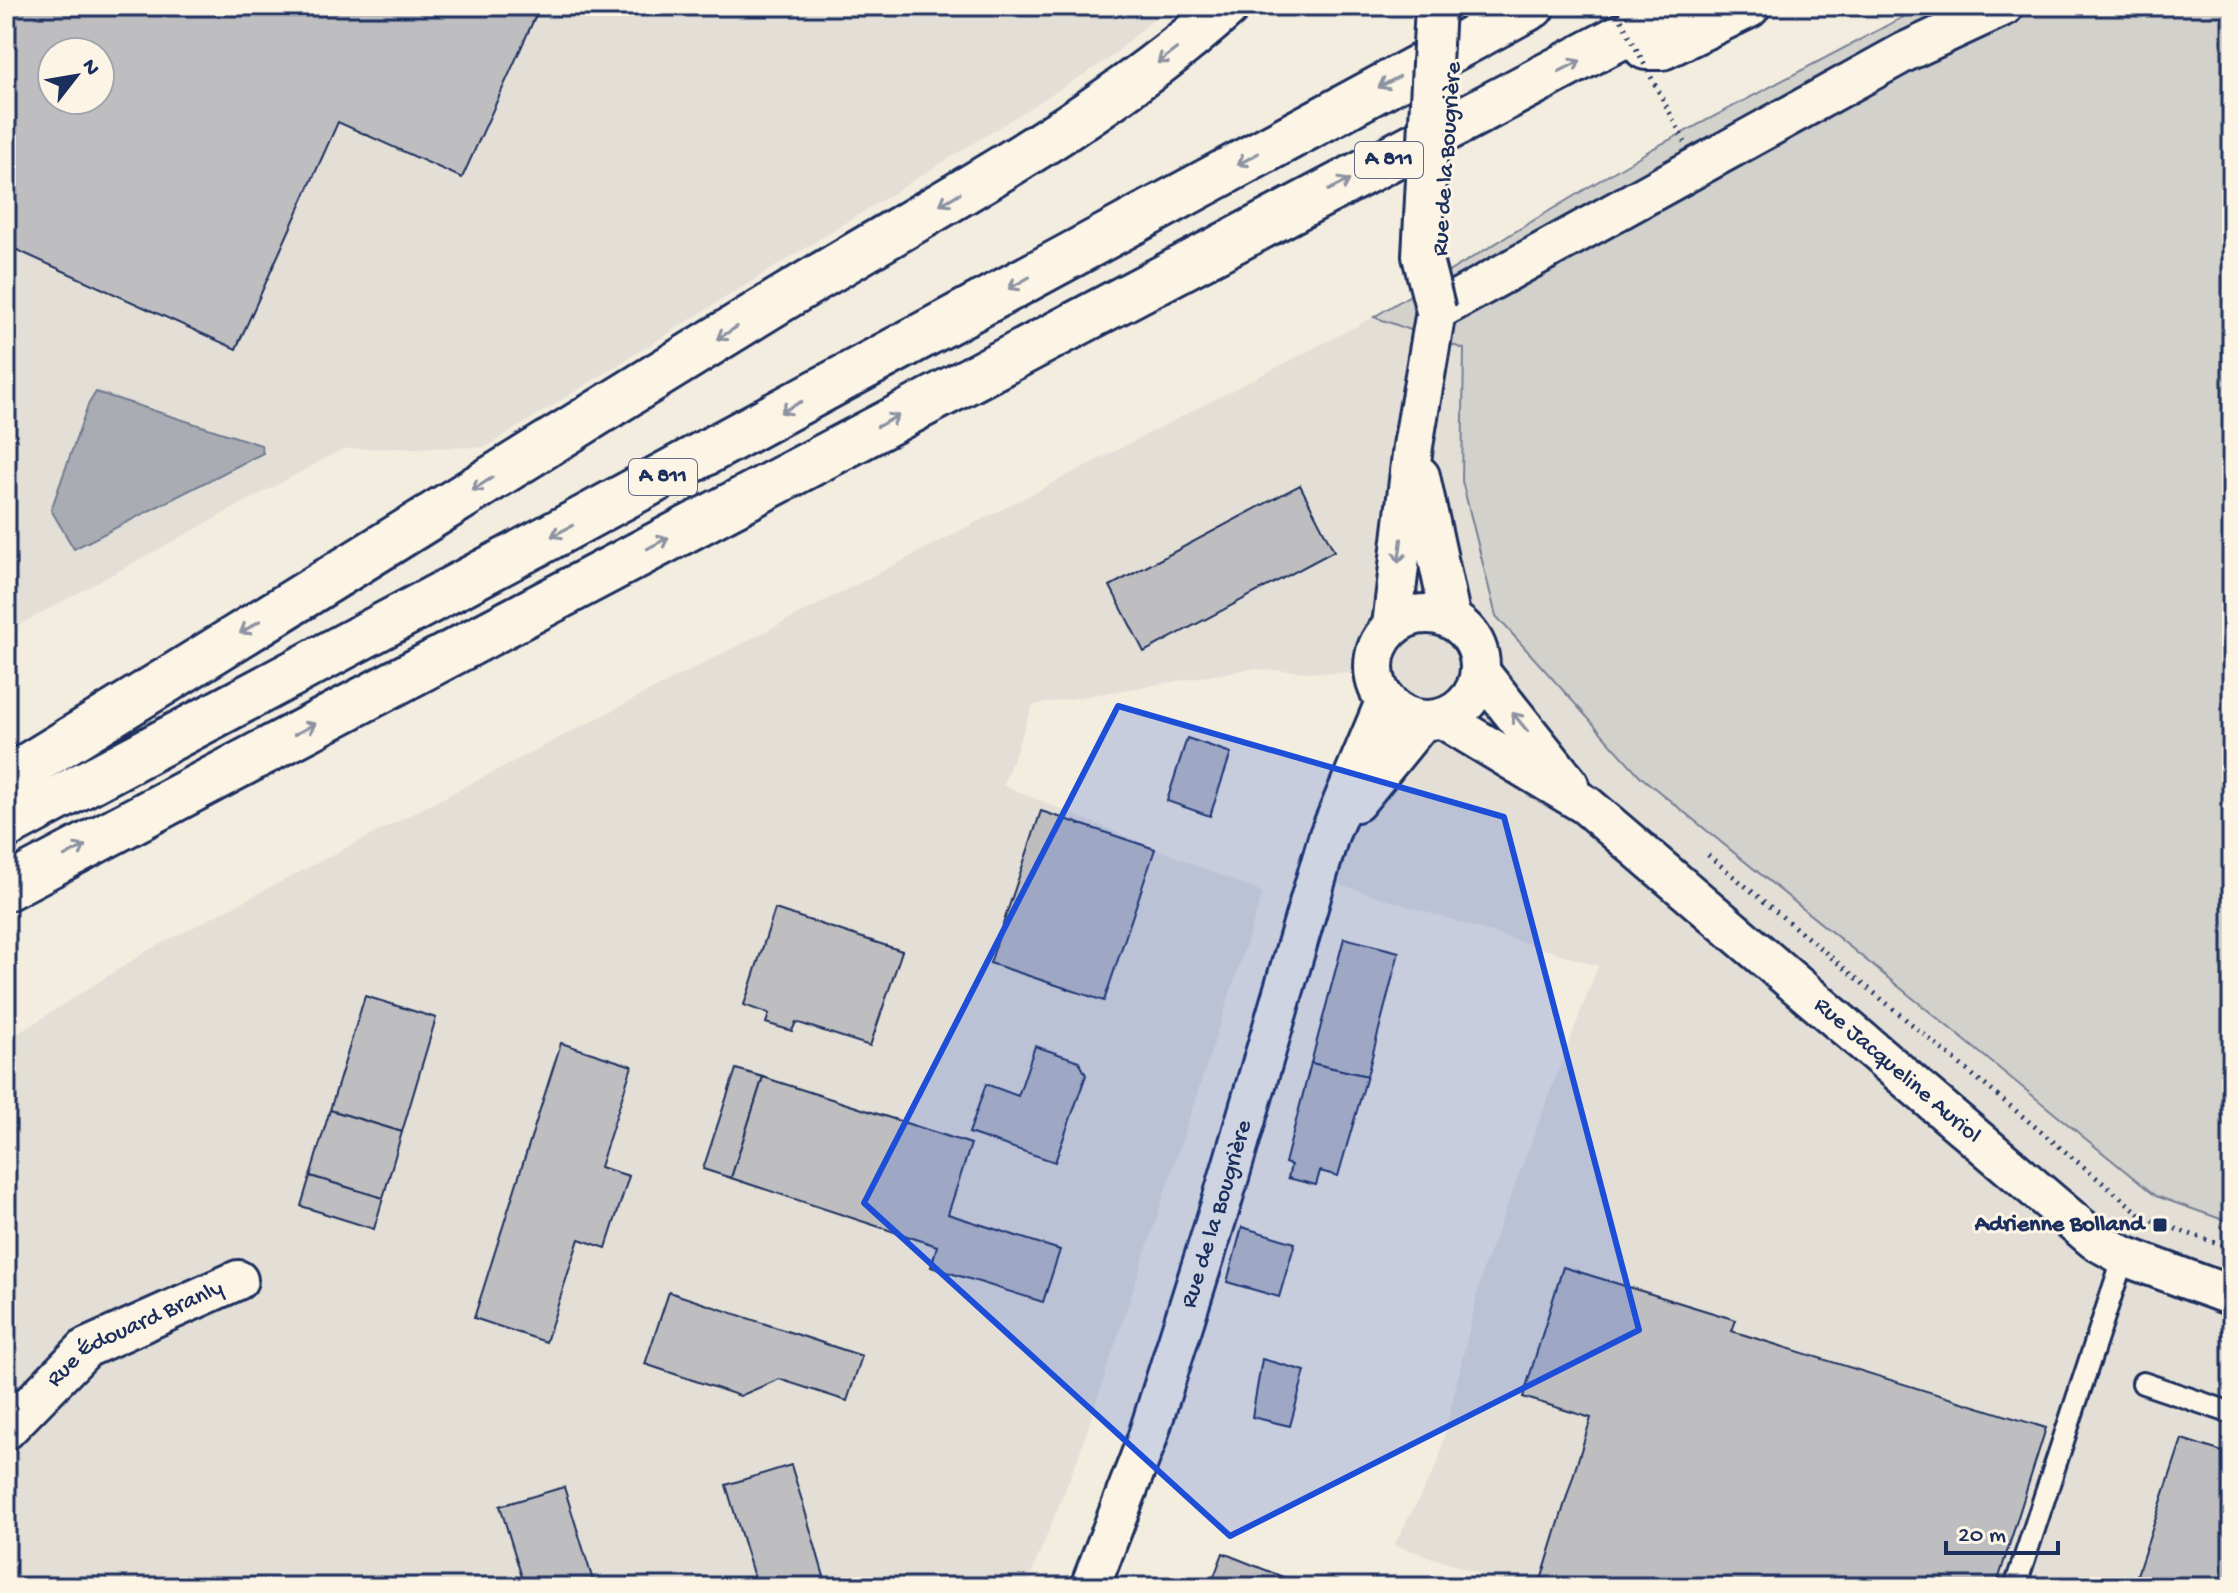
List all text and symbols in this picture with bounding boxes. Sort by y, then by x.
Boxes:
north arrow [36,36,116,116]
one-way arrow [1157,48,1178,65]
text: N [75,55,105,81]
one-way arrow [1558,58,1582,74]
street label: Rue de la Bougrière [1427,60,1469,257]
one-way arrow [1378,75,1402,91]
road number: A 811 [1355,142,1423,178]
one-way arrow [1236,152,1260,167]
one-way arrow [1327,177,1351,193]
one-way arrow [939,191,962,207]
one-way arrow [1008,276,1032,292]
one-way arrow [716,325,739,341]
one-way arrow [780,400,803,416]
one-way arrow [876,413,900,429]
road number: A 811 [629,459,697,495]
one-way arrow [471,476,494,492]
one-way arrow [551,523,574,539]
one-way arrow [646,534,670,550]
one-way arrow [1393,537,1408,564]
one-way arrow [239,619,262,635]
one-way arrow [1511,712,1529,733]
one-way arrow [292,721,316,737]
one-way arrow [62,843,86,859]
street label: Rue Jacqueline Auriol [1807,991,1987,1150]
street label: Rue de la Bougrière [1175,1116,1259,1312]
place label: Adrienne Bolland [1974,1211,2147,1240]
marker: Adrienne Bolland [2151,1216,2169,1234]
street label: Rue Édouard Branly [41,1274,228,1394]
scale bar [1946,1505,2058,1555]
text: 20 m [1958,1522,2006,1551]

